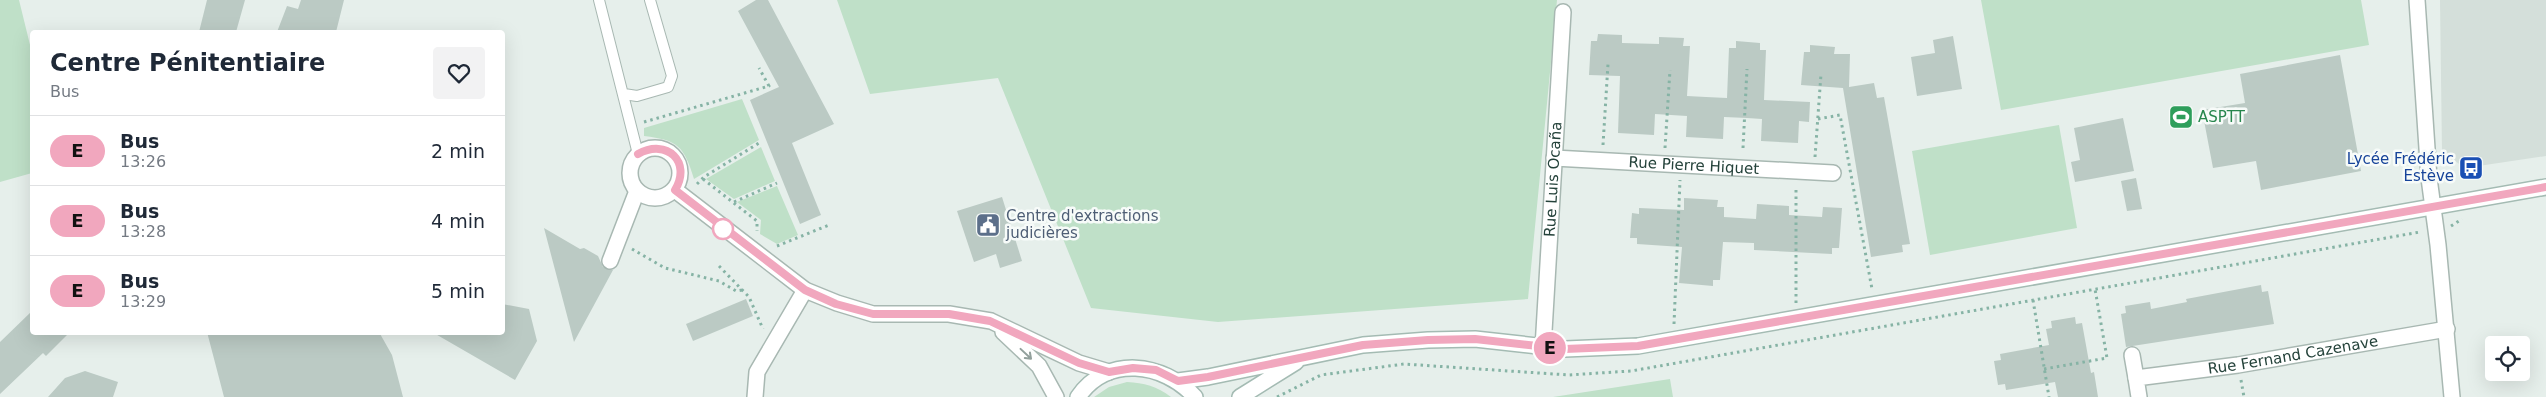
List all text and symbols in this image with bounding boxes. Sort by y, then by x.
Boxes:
button: heart [433,47,485,99]
text: Centre Pénitentiaire [50,49,325,77]
text: Bus [50,82,79,101]
sports icon: ASPTT [2168,104,2194,130]
place label: ASPTT [2198,108,2246,126]
street label: Rue Luis Ocaña [1541,121,1565,238]
text: Bus [120,130,159,152]
text: E [71,140,84,161]
text: 2 min [431,140,485,162]
place label: Lycée Frédéric Estève [2347,150,2454,185]
text: 13:26 [120,152,166,171]
street label: Rue Pierre Hiquet [1628,153,1760,178]
bus stop icon: Lycée Frédéric Estève [2458,155,2484,181]
text: Bus [120,200,159,222]
place label: Centre d'extractions judicières [1005,207,1159,242]
text: E [71,210,84,231]
text: 4 min [431,210,485,232]
public building icon: Centre d'extractions judicières [975,212,1001,238]
unlabelled marker [712,218,734,240]
text: 13:28 [120,222,166,241]
text: Bus [120,270,159,292]
text: E [71,280,84,301]
text: 5 min [431,280,485,302]
text: 13:29 [120,292,166,311]
line badge: E [1534,332,1566,364]
street label: Rue Fernand Cazenave [2207,332,2380,378]
map controls [2485,336,2530,381]
button: locate [2485,336,2530,381]
text: E [1544,337,1556,358]
one-way arrow [1020,348,1033,360]

